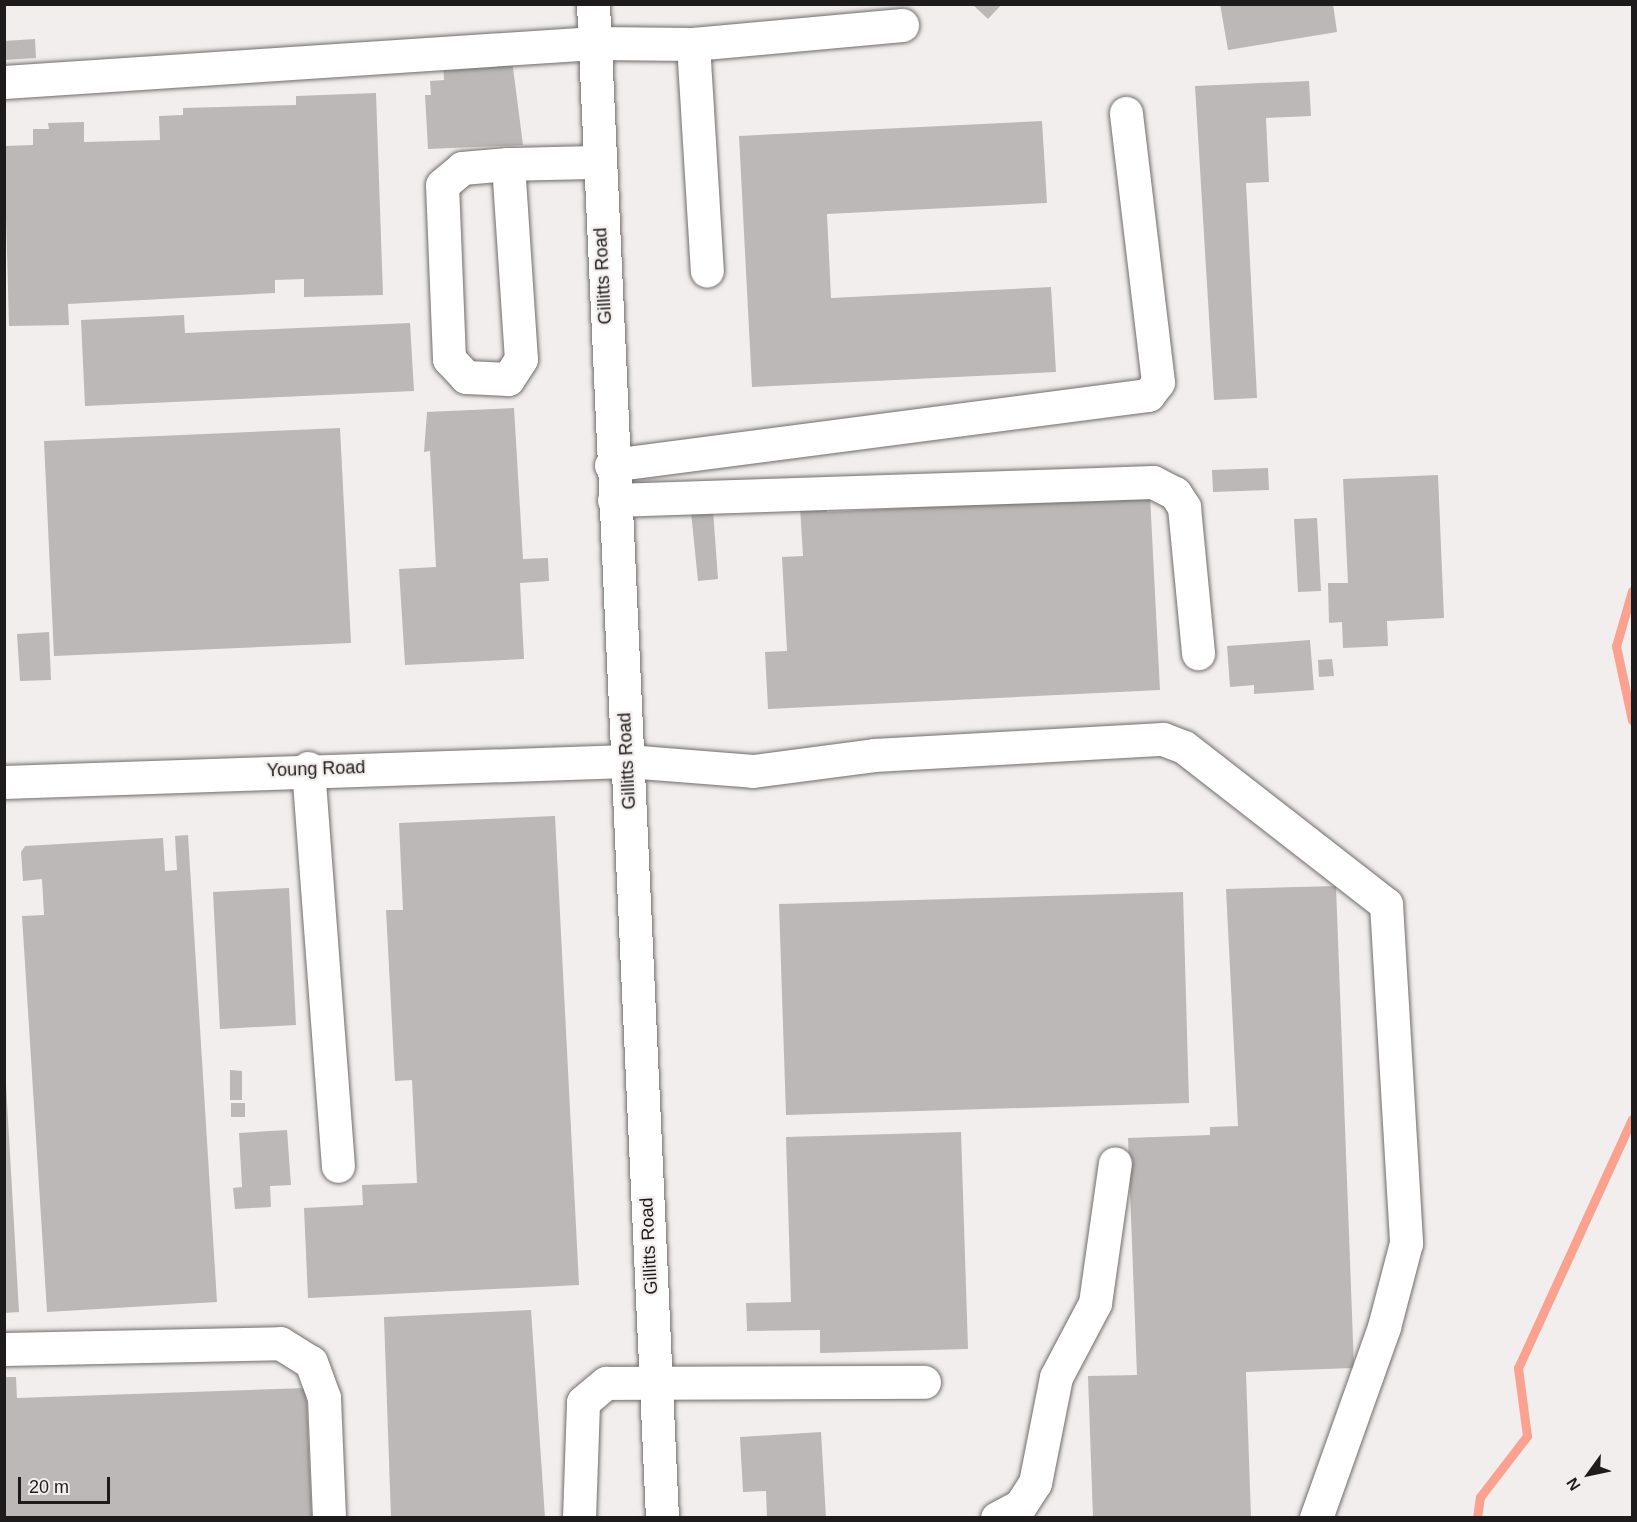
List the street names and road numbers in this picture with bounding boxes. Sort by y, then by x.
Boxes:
street label: Gillitts Road [590,227,616,325]
street label: Gillitts Road [614,712,640,810]
street label: Young Road [266,756,366,782]
street label: Gillitts Road [636,1197,662,1295]

